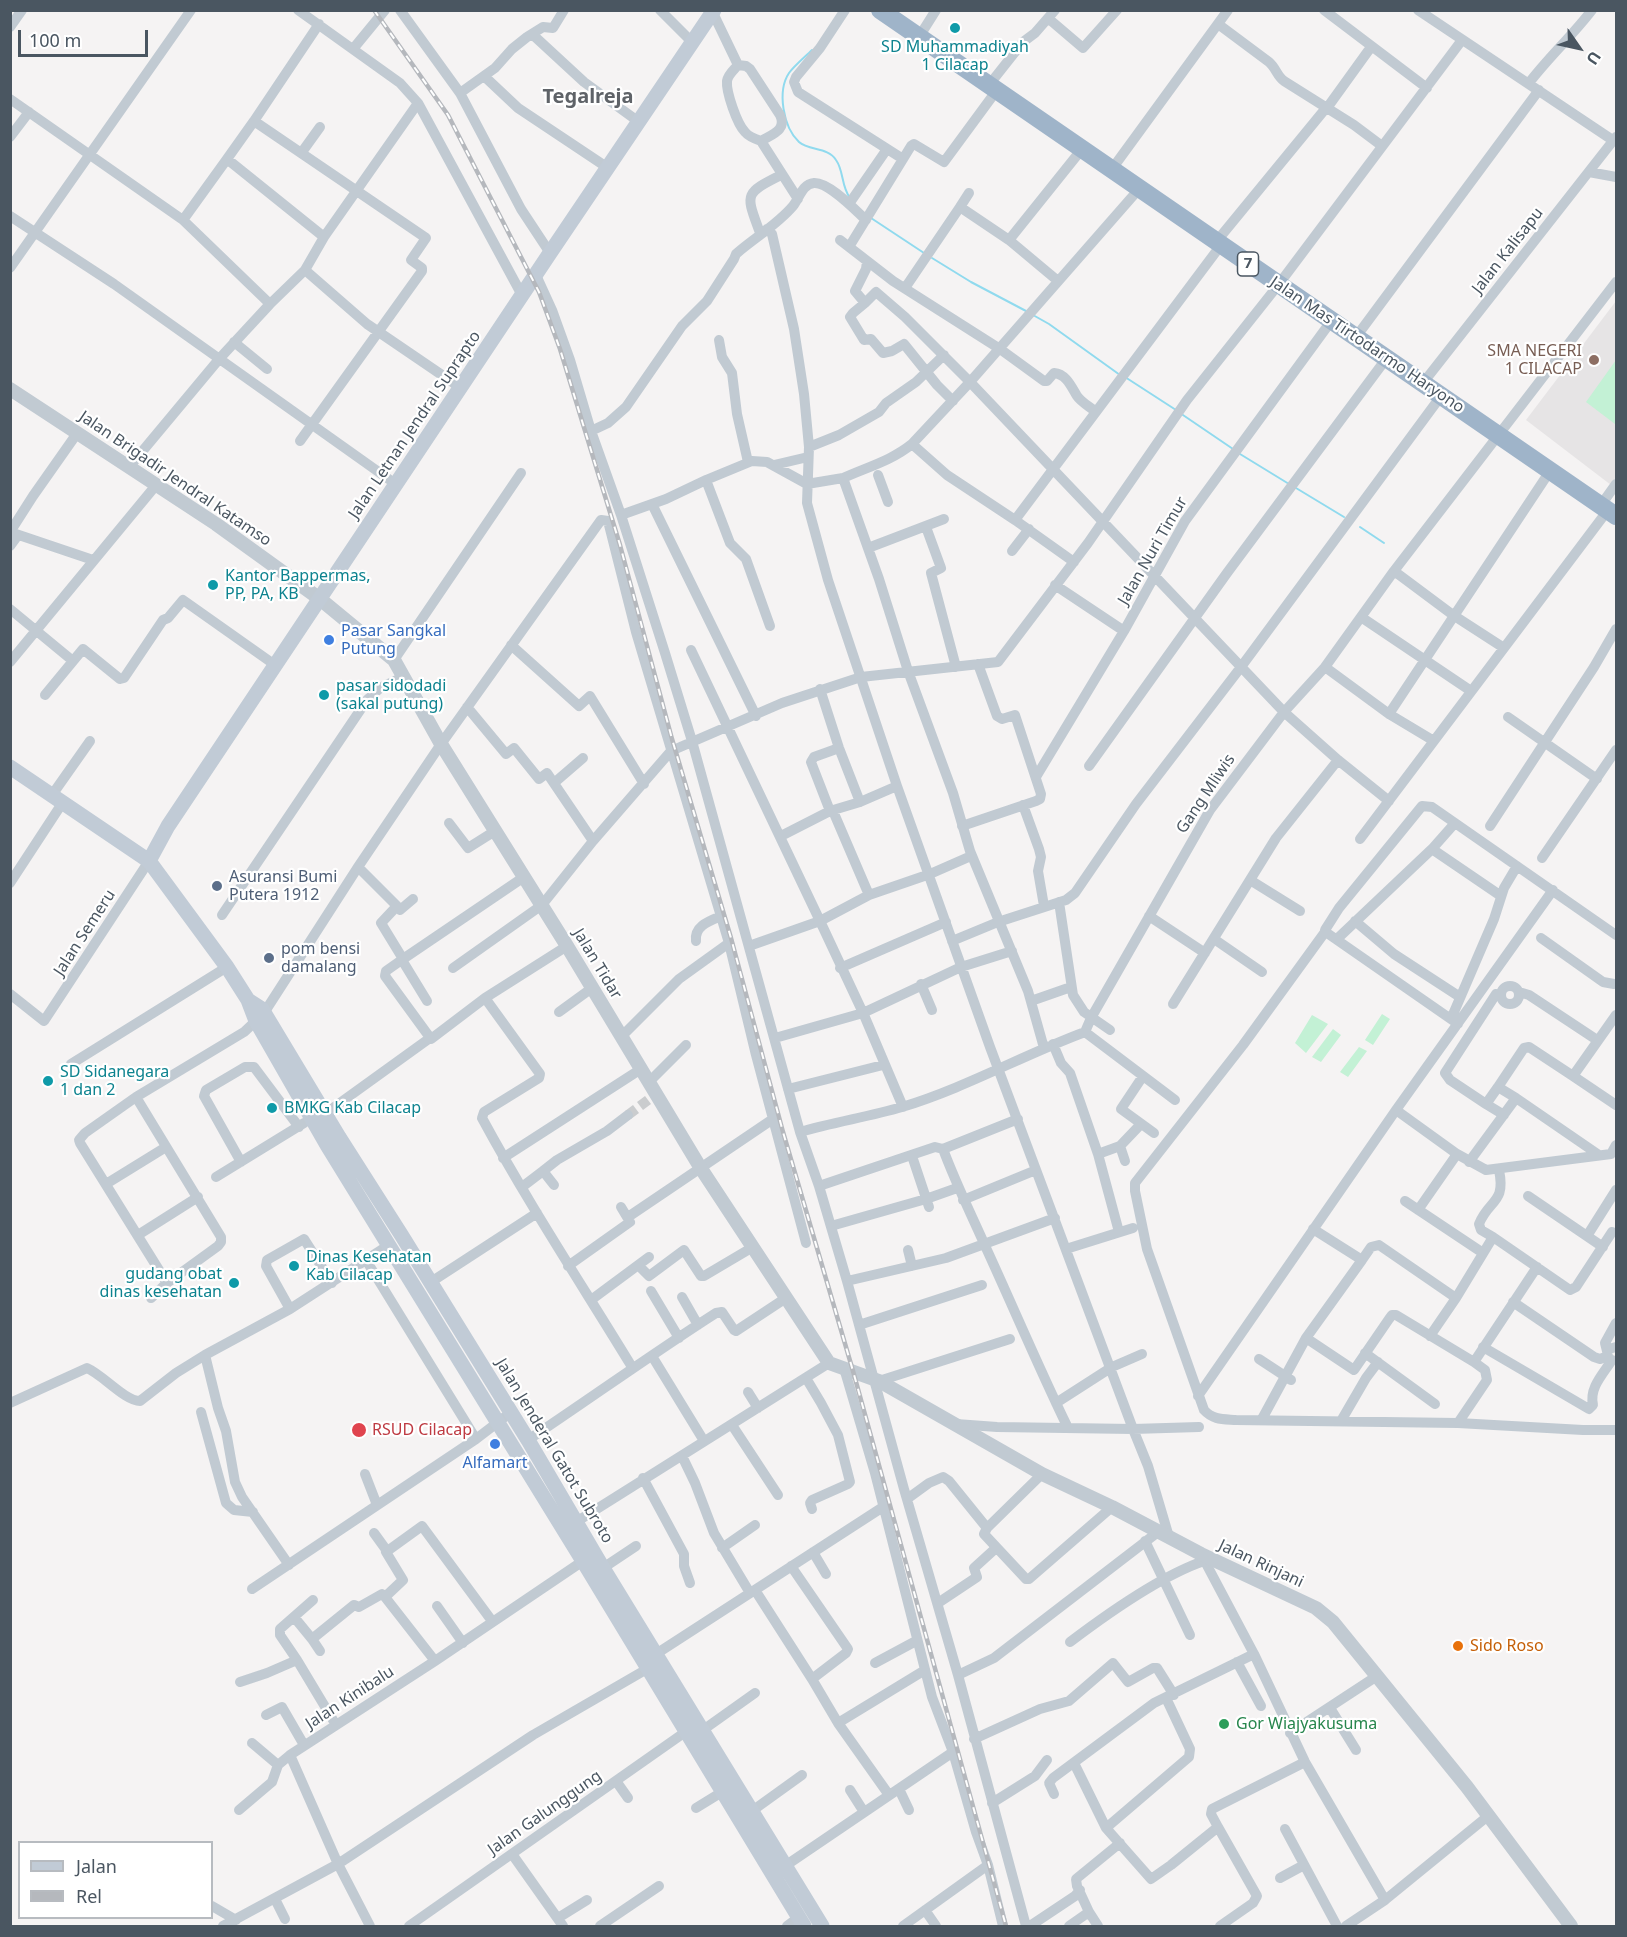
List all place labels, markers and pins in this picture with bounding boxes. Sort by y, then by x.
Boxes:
marker: SD Muhammadiyah 1 Cilacap [948,21,962,35]
place label: SD Muhammadiyah 1 Cilacap [881,37,1029,75]
place label: SMA NEGERI 1 CILACAP [1487,341,1582,379]
marker: SMA NEGERI 1 CILACAP [1587,353,1601,367]
place label: Kantor Bappermas, PP, PA, KB [225,566,371,604]
marker: Kantor Bappermas, PP, PA, KB [206,578,220,592]
place label: Pasar Sangkal Putung [341,621,446,659]
marker: Pasar Sangkal Putung [322,633,336,647]
place label: pasar sidodadi (sakal putung) [336,676,446,714]
marker: pasar sidodadi (sakal putung) [317,688,331,702]
place label: Asuransi Bumi Putera 1912 [229,867,337,905]
marker: Asuransi Bumi Putera 1912 [210,879,224,893]
place label: pom bensi damalang [281,939,360,977]
marker: pom bensi damalang [262,951,276,965]
place label: SD Sidanegara 1 dan 2 [60,1062,169,1100]
marker: SD Sidanegara 1 dan 2 [41,1074,55,1088]
place label: BMKG Kab Cilacap [284,1098,421,1118]
marker: BMKG Kab Cilacap [265,1101,279,1115]
place label: Dinas Kesehatan Kab Cilacap [306,1247,432,1285]
marker: Dinas Kesehatan Kab Cilacap [287,1259,301,1273]
place label: gudang obat dinas kesehatan [100,1264,222,1302]
marker: gudang obat dinas kesehatan [227,1276,241,1290]
place label: RSUD Cilacap [372,1420,472,1440]
marker: RSUD Cilacap [350,1421,368,1439]
marker: Alfamart [488,1437,502,1451]
place label: Alfamart [462,1453,528,1473]
place label: Sido Roso [1470,1636,1544,1656]
marker: Sido Roso [1451,1639,1465,1653]
place label: Gor Wiajyakusuma [1236,1714,1377,1734]
marker: Gor Wiajyakusuma [1217,1717,1231,1731]

